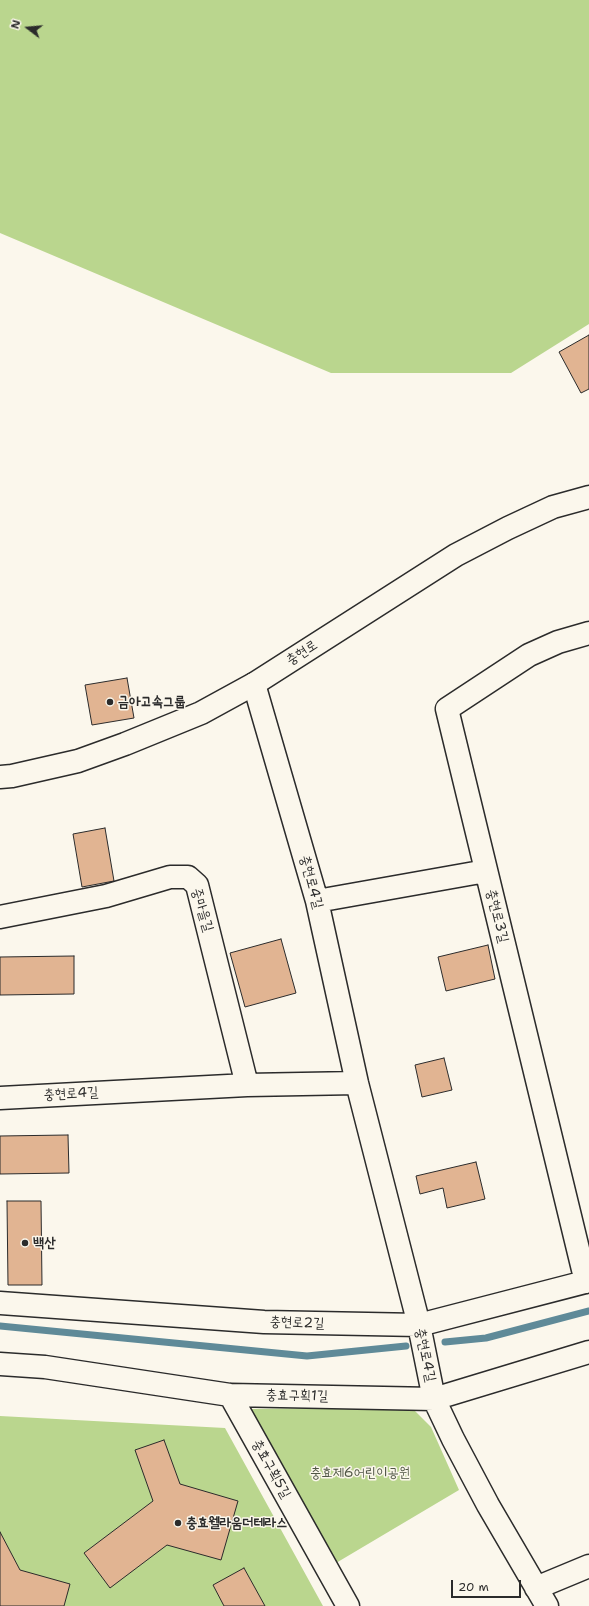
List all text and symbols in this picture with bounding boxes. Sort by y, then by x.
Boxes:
north arrow [8,8,48,48]
text: N [8,18,24,31]
street label: 충현로 [283,637,321,669]
place label: 금아고속그룹 [118,694,186,710]
marker: 금아고속그룹 [105,697,115,707]
street label: 충현로4길 [296,853,326,911]
street label: 중마을길 [187,886,217,934]
street label: 충현로3길 [482,887,512,945]
street label: 충현로4길 [43,1084,99,1104]
place label: 백산 [33,1235,56,1251]
marker: 백산 [20,1238,30,1248]
street label: 충현로2길 [269,1314,325,1332]
street label: 충현로4길 [411,1326,439,1384]
street label: 충효구획1길 [266,1387,328,1405]
street label: 충효구획5길 [248,1437,294,1501]
park label: 충효제6어린이공원 [310,1465,410,1481]
place label: 충효웰라움더테라스 [186,1515,287,1531]
marker: 충효웰라움더테라스 [173,1518,183,1528]
scale bar [453,1572,523,1598]
text: 20 m [458,1579,489,1595]

